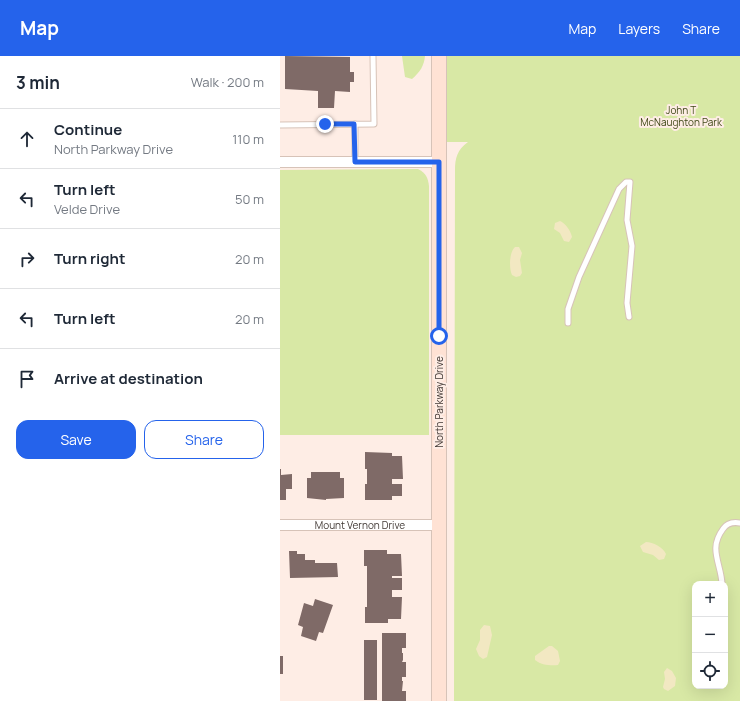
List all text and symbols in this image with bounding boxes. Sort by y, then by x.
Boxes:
text: Map [20,15,59,41]
text: Map [568,19,596,38]
text: Layers [618,19,660,38]
text: Share [682,19,720,38]
text: 3 min [16,71,60,94]
text: Walk · 200 m [191,73,264,91]
park label: John T McNaughton Park [640,103,723,129]
route end [316,115,334,133]
text: Continue [54,119,122,140]
icon: ahead [16,128,38,150]
text: 110 m [232,130,264,148]
text: North Parkway Drive [54,140,173,158]
text: Turn left [54,179,116,200]
icon: left [16,188,38,210]
text: 50 m [235,190,264,208]
text: Velde Drive [54,200,120,218]
icon: right [16,248,38,270]
text: Turn right [54,248,125,269]
text: 20 m [235,250,264,268]
icon: left [16,308,38,330]
text: Turn left [54,308,116,329]
text: 20 m [235,310,264,328]
route start [430,327,448,345]
street label: North Parkway Drive [432,356,446,448]
icon: arrive [16,368,38,390]
text: Arrive at destination [54,368,203,389]
button: Save [16,420,136,459]
button: Share [144,420,264,459]
street label: Mount Vernon Drive [315,518,405,532]
map controls [692,581,728,689]
button: + [692,581,728,617]
button: − [692,617,728,653]
button: locate [692,653,728,689]

